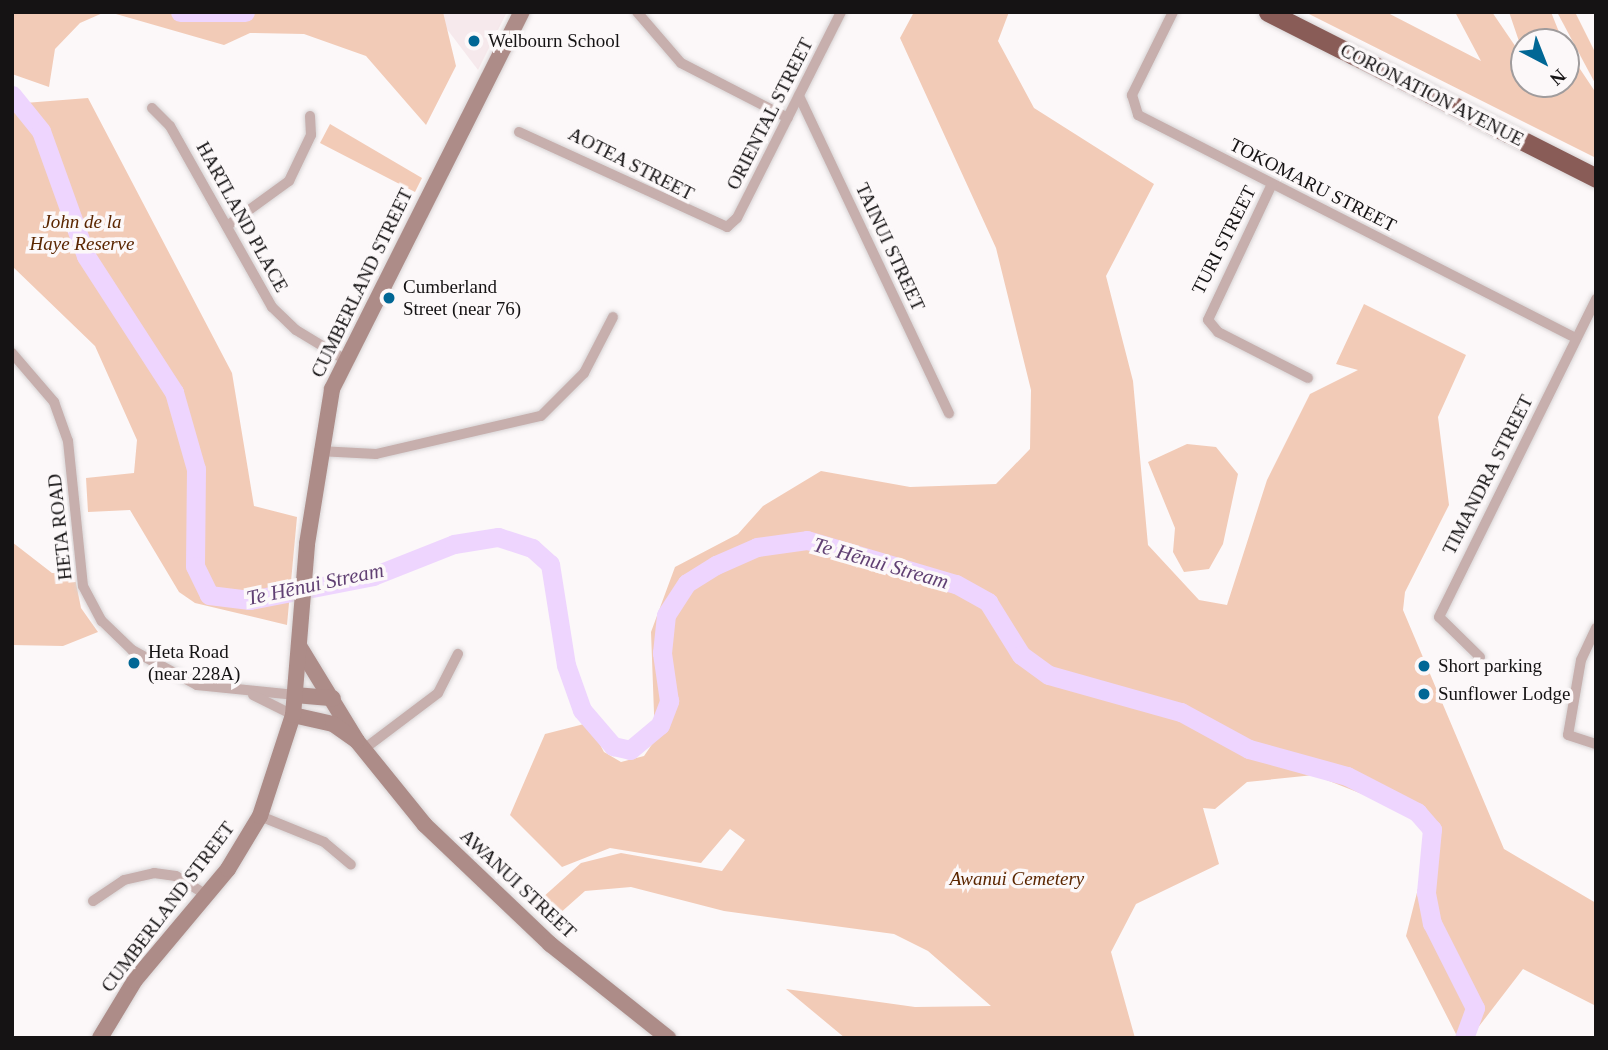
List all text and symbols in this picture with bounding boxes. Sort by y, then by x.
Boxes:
north arrow [1510,28,1580,98]
place label: Welbourn School [488,30,620,52]
marker: Welbourn School [466,33,482,49]
street label: ORIENTAL STREET [722,34,818,194]
street label: CORONATION AVENUE [1336,39,1528,151]
text: N [1546,65,1570,90]
street label: AOTEA STREET [564,122,698,206]
street label: TOKOMARU STREET [1226,133,1400,237]
street label: HARTLAND PLACE [191,138,293,296]
street label: TAINUI STREET [850,180,930,314]
street label: TURI STREET [1187,182,1261,298]
street label: CUMBERLAND STREET [306,185,418,381]
park label: John de la Haye Reserve [30,211,134,255]
place label: Cumberland Street (near 76) [403,276,521,320]
marker: Cumberland Street (near 76) [381,290,397,306]
street label: TIMANDRA STREET [1438,391,1538,559]
street label: HETA ROAD [43,472,77,582]
water label: Te Hēnui Stream [810,532,952,594]
water label: Te Hēnui Stream [244,557,386,611]
place label: Heta Road (near 228A) [148,641,240,685]
marker: Heta Road (near 228A) [126,655,142,671]
place label: Short parking [1438,655,1542,677]
marker: Short parking [1416,658,1432,674]
place label: Sunflower Lodge [1438,683,1570,705]
marker: Sunflower Lodge [1416,686,1432,702]
street label: CUMBERLAND STREET [96,817,240,997]
street label: AWANUI STREET [455,825,581,943]
park label: Awanui Cemetery [950,868,1084,890]

